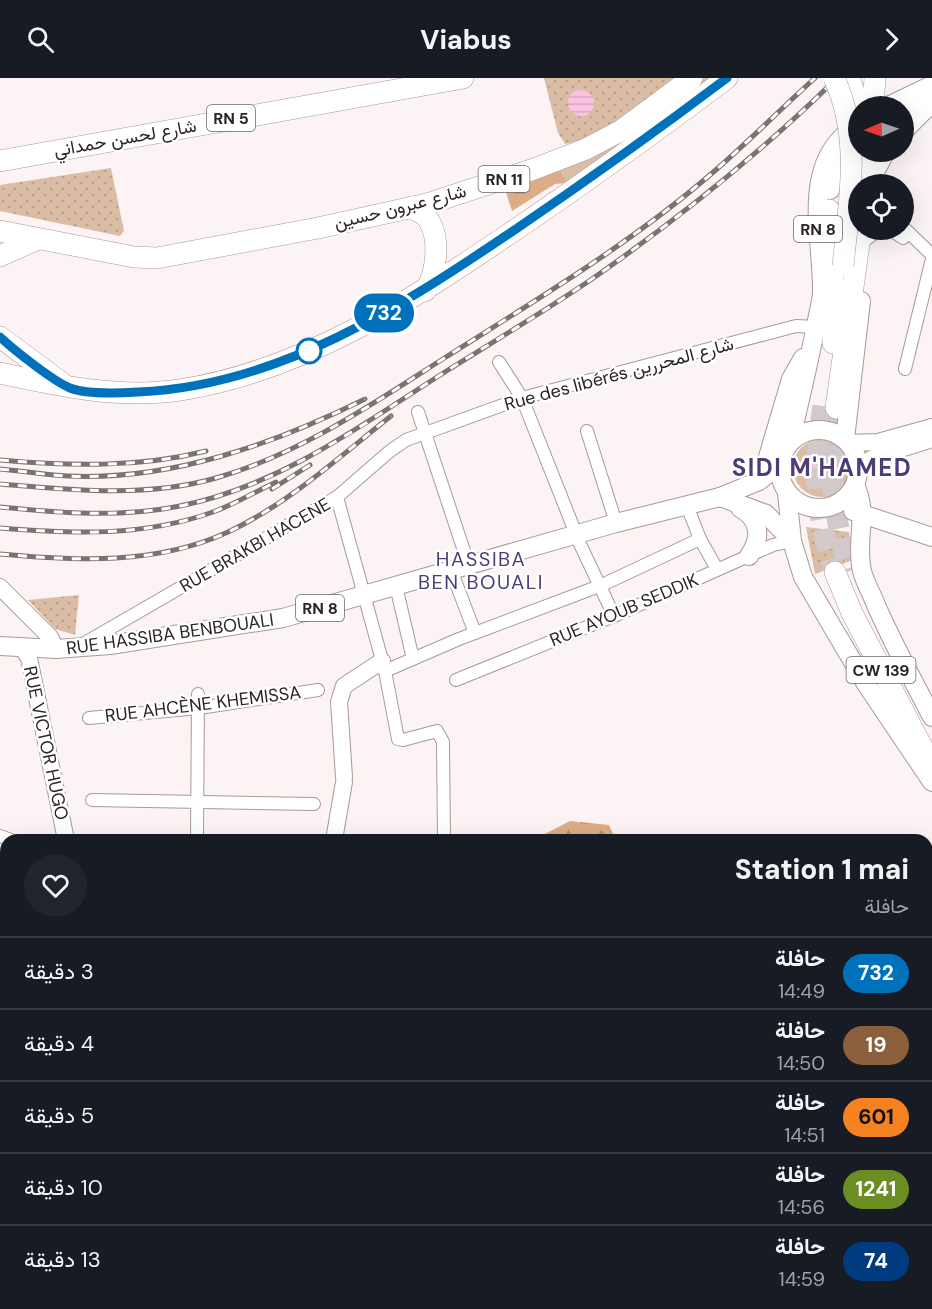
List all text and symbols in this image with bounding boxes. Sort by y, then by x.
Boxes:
text: Viabus [420,22,512,57]
icon: search [24,23,57,56]
icon: forward [875,23,908,56]
north arrow [848,96,914,162]
map controls [848,96,914,240]
road number: RN 5 [207,105,255,131]
street label: شارع لحسن حمداني [52,114,199,165]
road number: RN 11 [478,166,530,192]
button: locate [848,174,914,240]
street label: شارع عبرون حسين [331,179,469,235]
road number: RN 8 [794,216,842,242]
line badge: 732 [350,294,418,332]
text: 732 [366,299,402,327]
street label: Rue des libérés شارع المحررين [502,332,736,416]
unlabelled marker [296,338,322,364]
district label: SIDI M'HAMED [732,452,912,483]
street label: RUE BRAKBI HACENE [175,492,335,598]
district label: HASSIBA BEN BOUALI [418,546,544,595]
street label: RUE AYOUB SEDDIK [546,568,702,652]
road number: RN 8 [296,595,344,621]
street label: RUE HASSIBA BENBOUALI [65,608,275,660]
road number: CW 139 [846,657,916,683]
street label: RUE VICTOR HUGO [18,664,74,822]
street label: RUE AHCÈNE KHEMISSA [104,680,302,728]
text: Station 1 mai [735,851,909,888]
button: heart [24,854,87,917]
text: حافلة [864,893,909,919]
text: حافلة [775,944,825,973]
text: 3 دقيقة [24,957,94,986]
text: 732 [858,959,894,987]
text: 14:49 [778,978,825,1004]
text: حافلة [775,1016,825,1045]
text: 4 دقيقة [24,1029,94,1058]
text: 19 [866,1031,886,1059]
text: 14:50 [777,1050,825,1076]
text: حافلة [775,1088,825,1117]
text: 5 دقيقة [24,1101,94,1130]
text: 601 [858,1103,894,1131]
text: 14:51 [784,1122,825,1148]
text: حافلة [775,1160,825,1189]
text: 10 دقيقة [24,1173,103,1202]
text: 1241 [856,1175,896,1203]
text: 14:56 [778,1194,825,1220]
text: حافلة [775,1232,825,1261]
text: 13 دقيقة [24,1245,101,1274]
text: 74 [864,1247,888,1275]
text: 14:59 [778,1266,825,1292]

